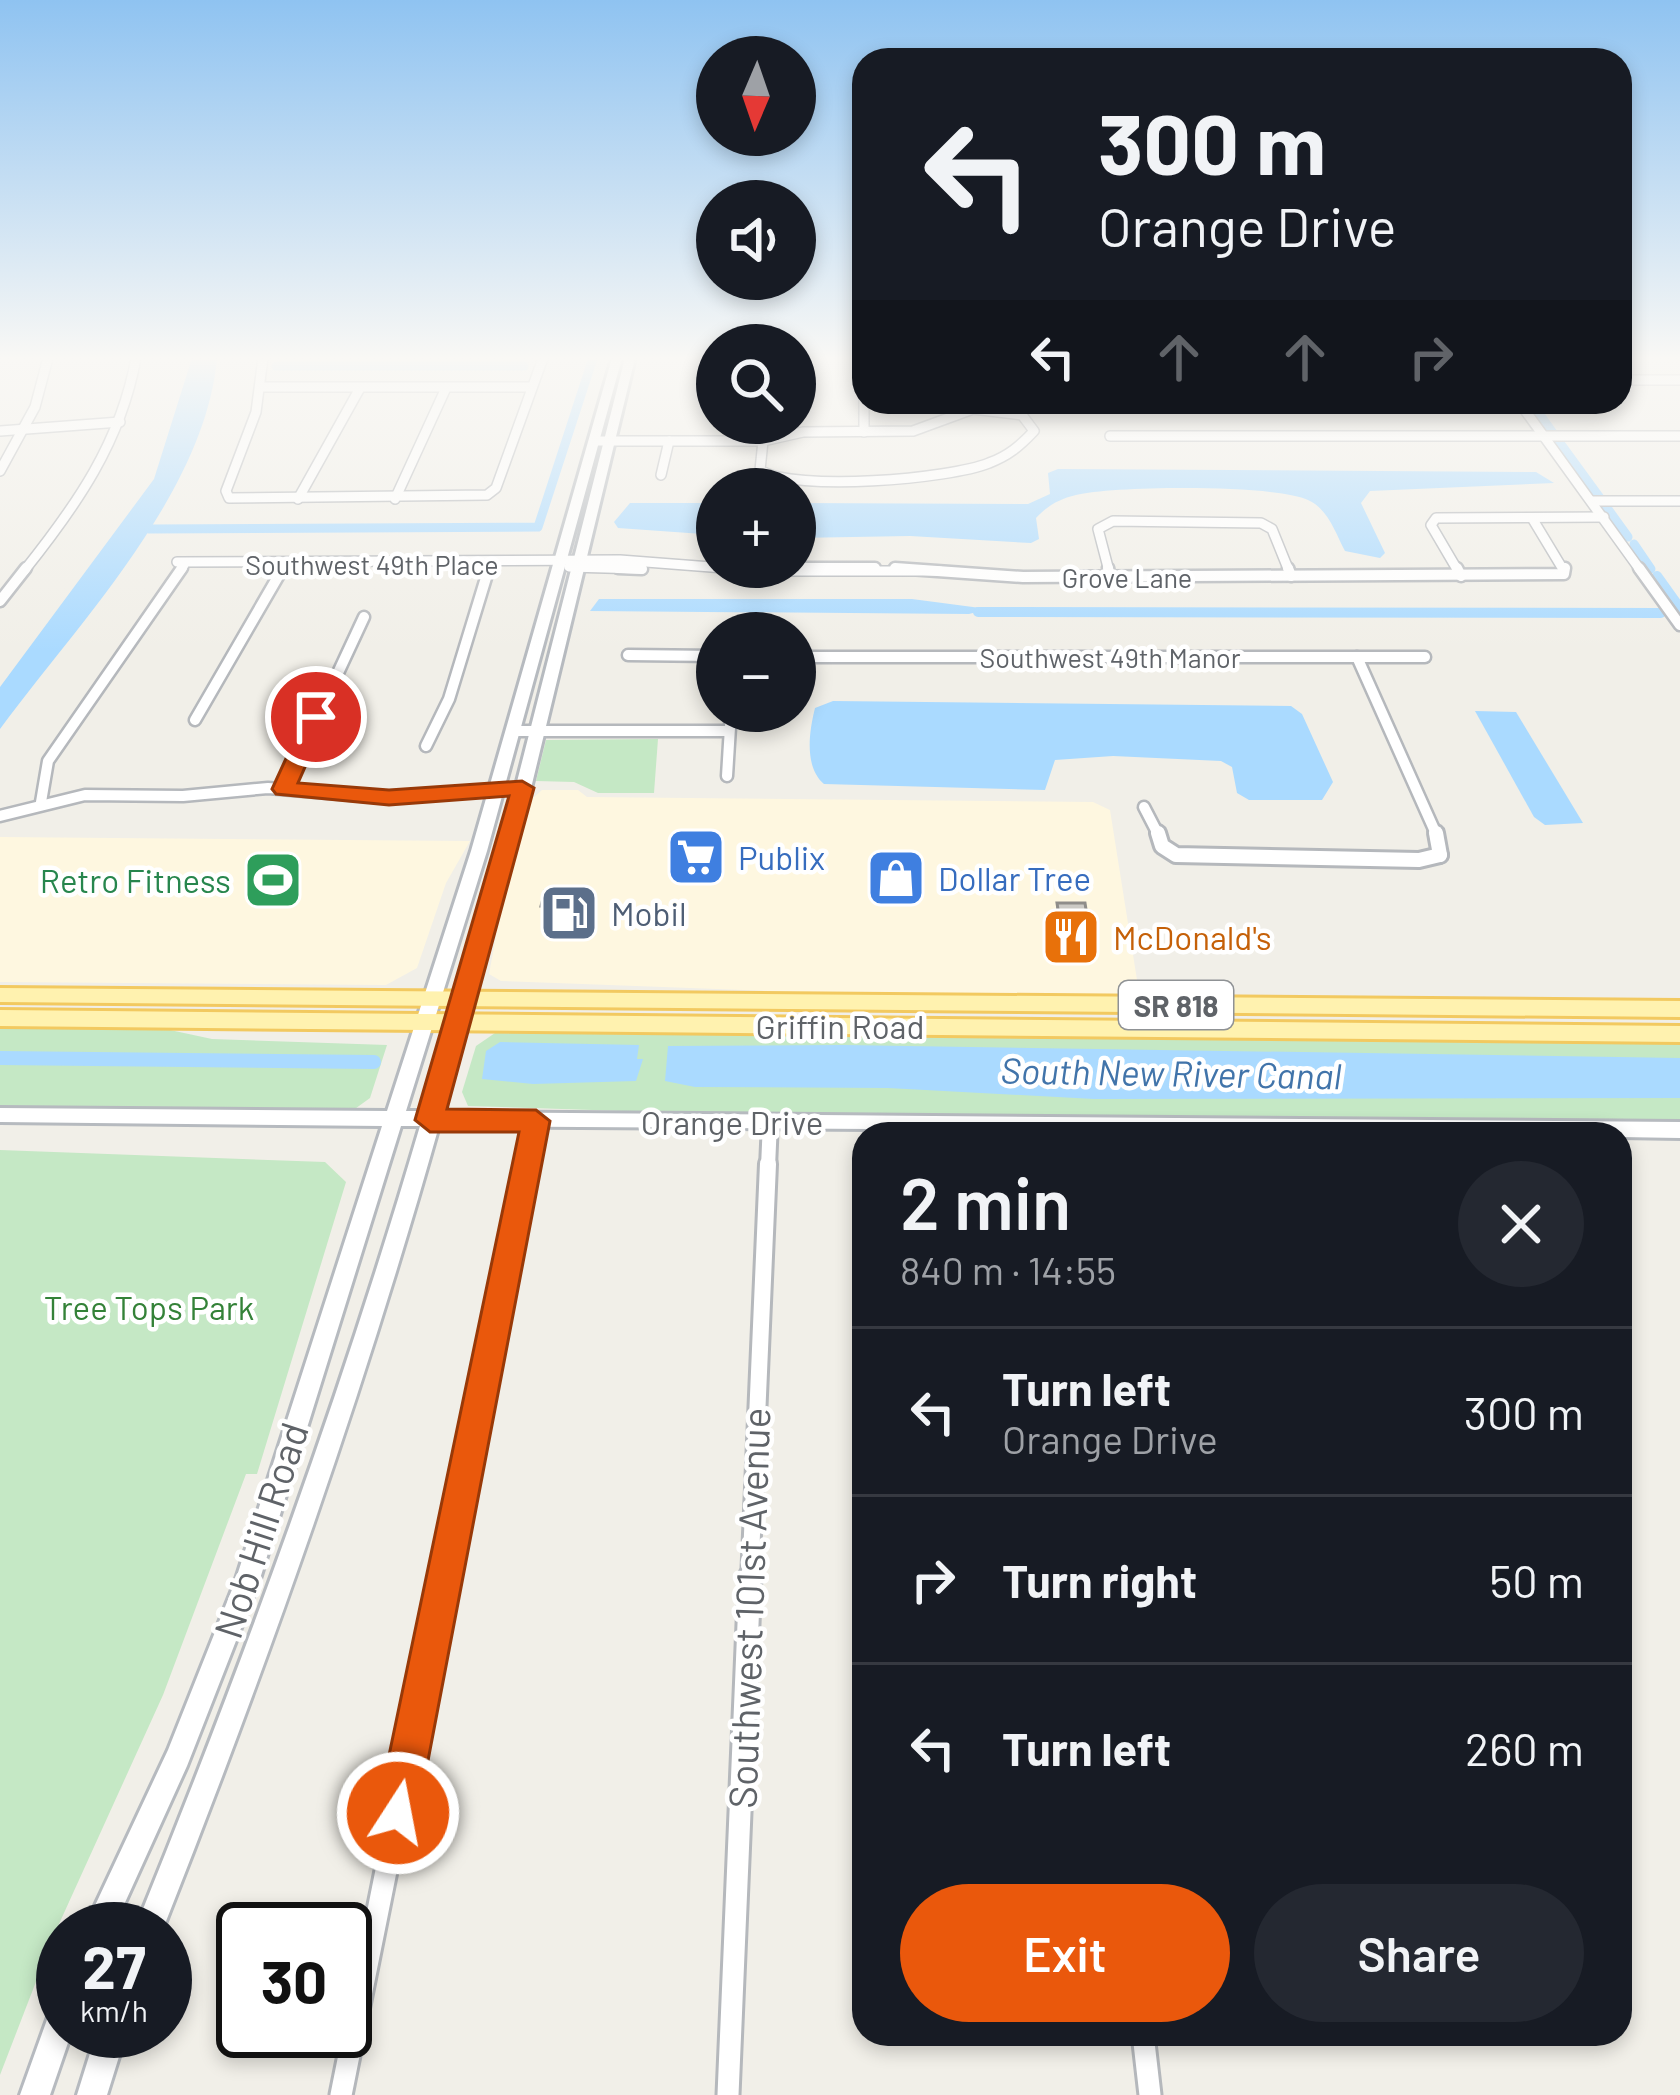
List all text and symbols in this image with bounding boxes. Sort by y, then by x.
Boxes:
north arrow [696,36,816,156]
map controls [696,36,816,732]
text: 300 m [1098,91,1326,192]
icon: left [900,96,1056,252]
button: sound [696,180,816,300]
text: Orange Drive [1098,193,1397,258]
button: search [696,324,816,444]
icon: left [1020,324,1086,390]
icon: ahead [1146,324,1212,390]
icon: ahead [1272,324,1338,390]
icon: right [1398,324,1464,390]
button: + [696,468,816,588]
street label: Southwest 49th Place [245,548,499,580]
street label: Grove Lane [1062,561,1192,593]
button: − [696,612,816,732]
street label: Southwest 49th Manor [979,641,1241,673]
pin [265,666,367,768]
icon: arrive [283,684,349,750]
supermarket icon: Publix [665,826,727,888]
place label: Publix [738,837,825,877]
shop icon: Dollar Tree [865,847,927,909]
sports icon: Retro Fitness [242,849,304,911]
place label: Dollar Tree [938,858,1091,898]
place label: Retro Fitness [40,860,231,900]
fuel station icon: Mobil [538,882,600,944]
place label: Mobil [611,893,687,933]
restaurant icon: McDonald's [1040,906,1102,968]
place label: McDonald's [1113,917,1272,957]
road number: SR 818 [1119,981,1233,1029]
street label: Griffin Road [756,1006,925,1046]
water label: South New River Canal [1000,1048,1342,1096]
street label: Orange Drive [641,1102,823,1142]
text: 2 min [900,1158,1071,1244]
button: close [1458,1161,1584,1287]
text: 840 m · 14:55 [900,1246,1116,1293]
park label: Tree Tops Park [44,1287,254,1327]
text: Turn left [1002,1361,1171,1415]
icon: left [900,1379,966,1445]
text: 300 m [1464,1385,1584,1439]
street label: Southwest 101st Avenue [718,1407,778,1809]
text: Orange Drive [1002,1415,1218,1462]
street label: Nob Hill Road [203,1416,317,1644]
icon: right [900,1547,966,1613]
text: Turn right [1002,1553,1197,1607]
text: 50 m [1489,1553,1584,1607]
icon: left [900,1715,966,1781]
text: Turn left [1002,1721,1171,1775]
text: 260 m [1465,1721,1584,1775]
position arrow [335,1750,461,1876]
button: Exit [900,1884,1230,2022]
button: Share [1254,1884,1584,2022]
speed limit sign: 30 [216,1902,372,2058]
text: 27 [82,1929,146,2001]
text: km/h [80,1992,148,2028]

